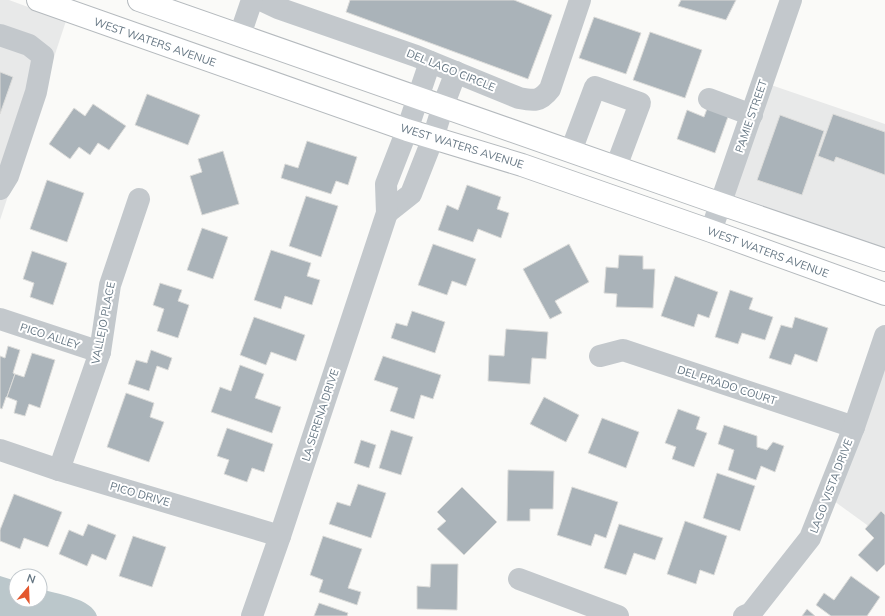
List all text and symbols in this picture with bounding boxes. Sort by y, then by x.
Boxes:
street label: WEST WATERS AVENUE [92,14,218,70]
street label: DEL LAGO CIRCLE [405,46,497,94]
street label: PAMIE STREET [732,77,770,154]
street label: WEST WATERS AVENUE [399,121,525,171]
street label: WEST WATERS AVENUE [705,223,831,281]
street label: VALLEJO PLACE [88,281,118,365]
street label: PICO ALLEY [18,320,82,352]
street label: DEL PRADO COURT [676,362,779,408]
street label: LA SERENA DRIVE [298,367,342,463]
street label: LAGO VISTA DRIVE [807,437,855,535]
street label: PICO DRIVE [109,479,171,509]
north arrow [8,568,48,608]
text: N [25,571,37,587]

